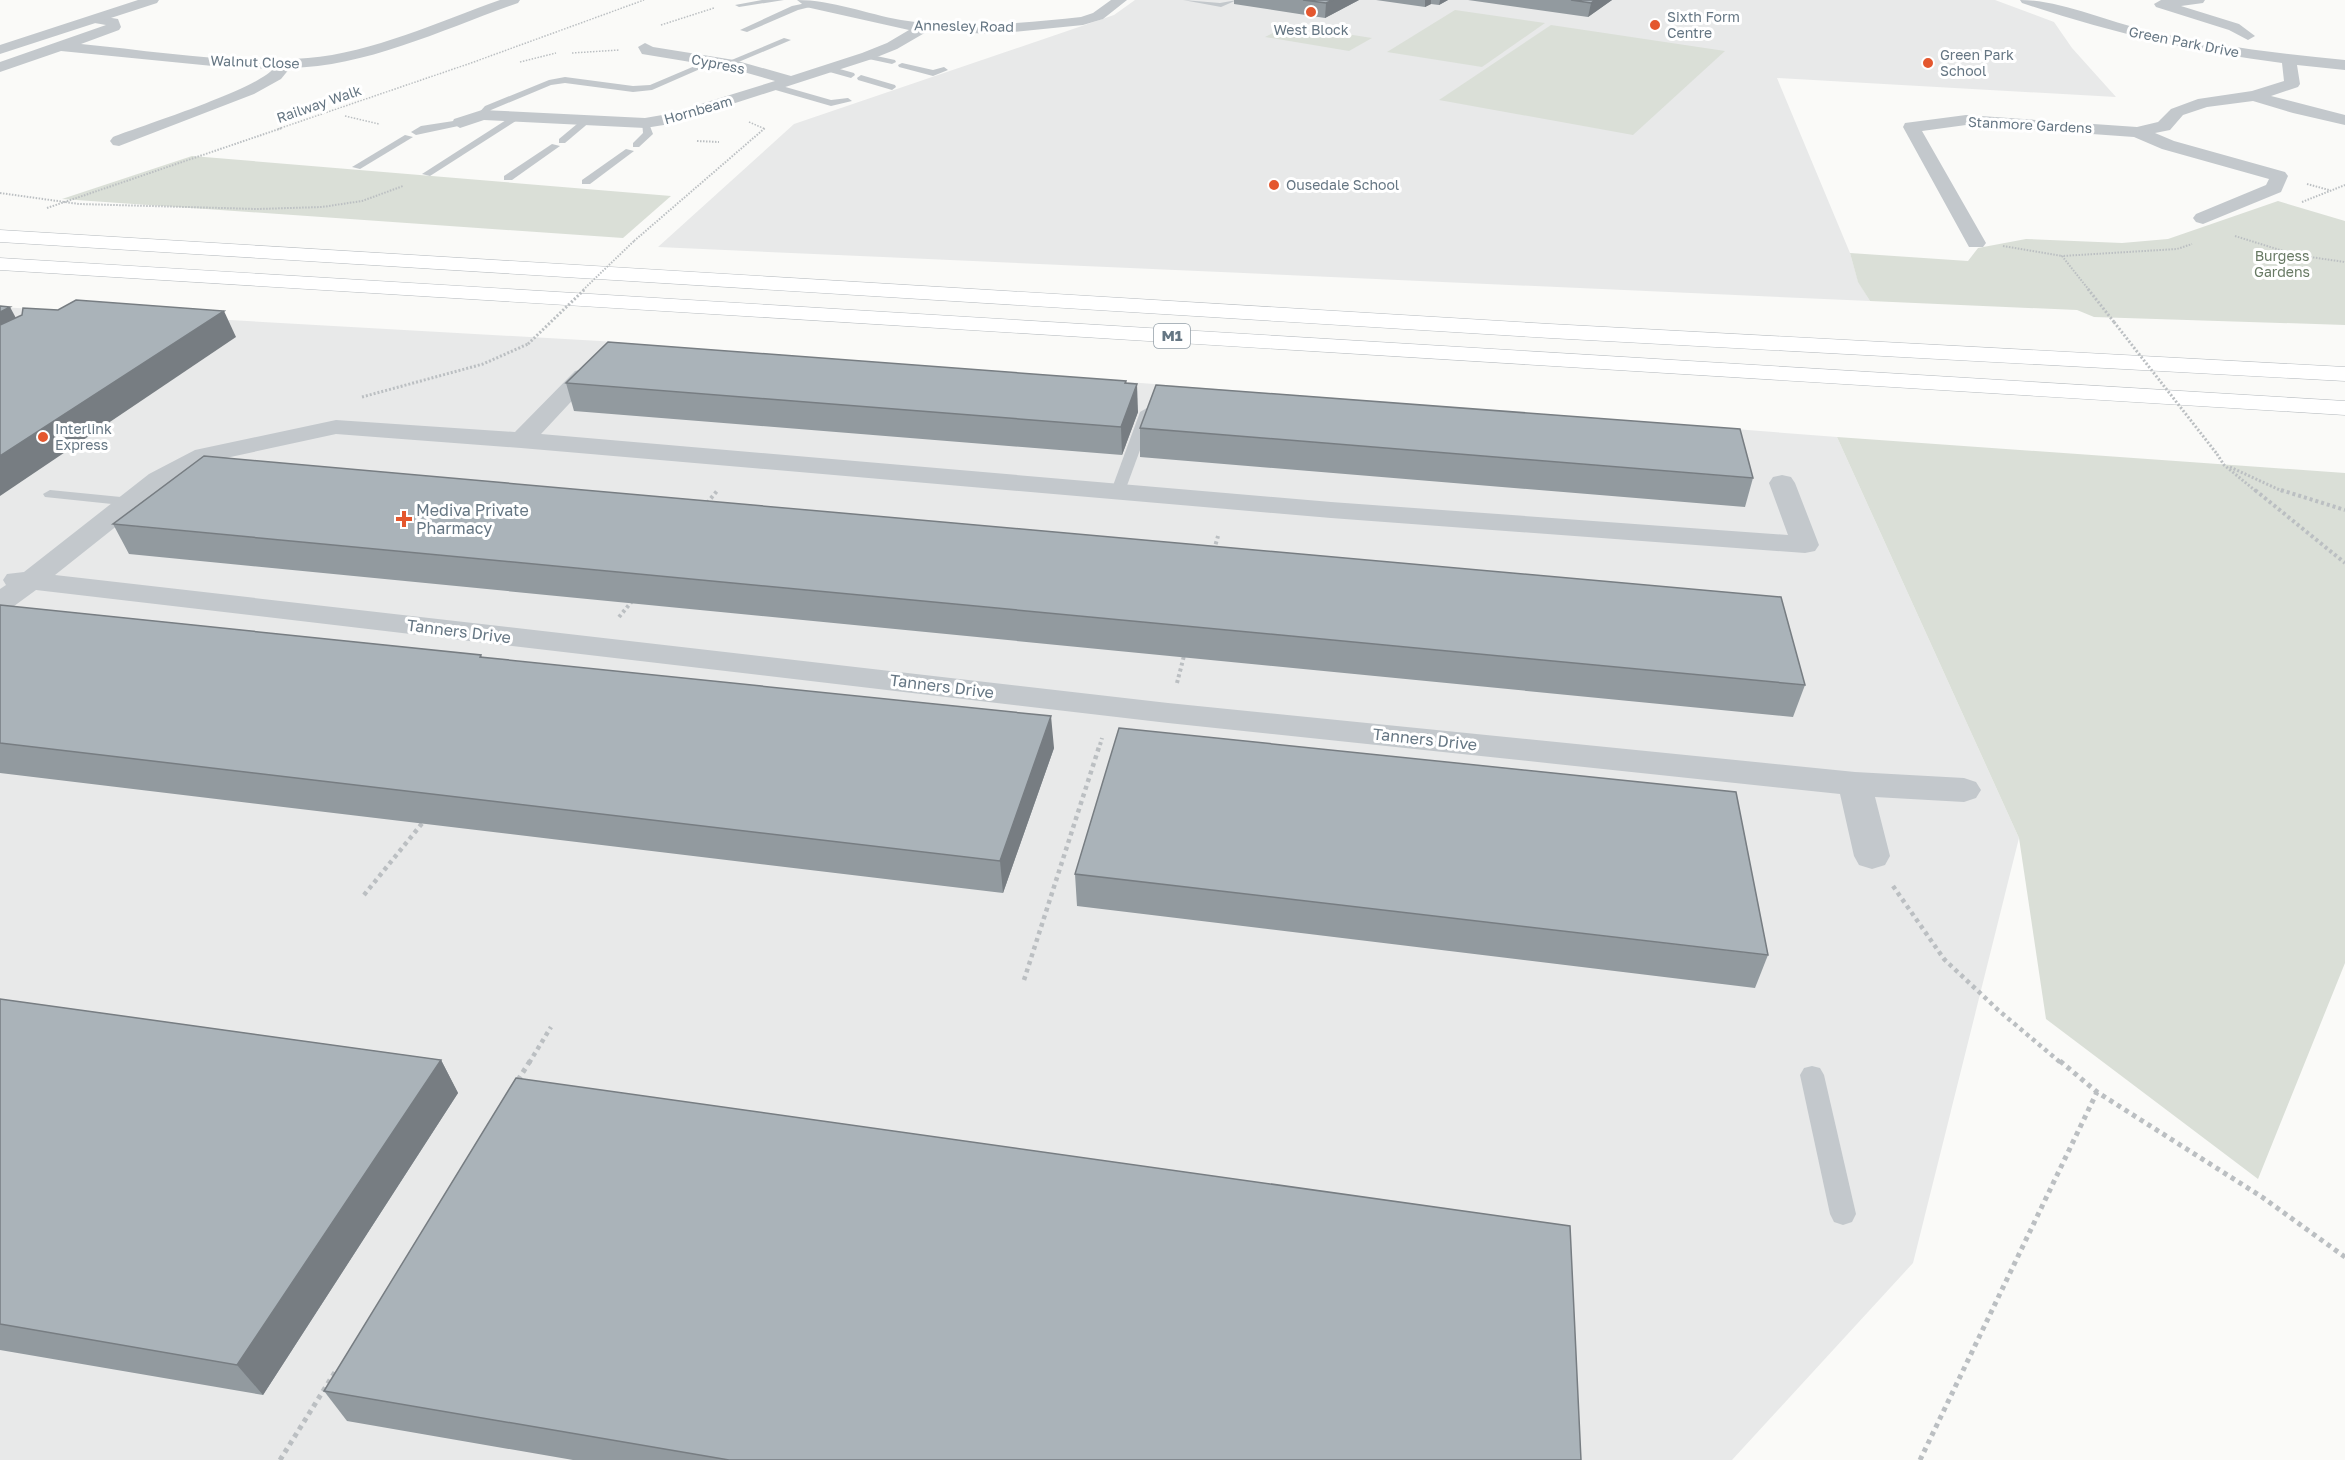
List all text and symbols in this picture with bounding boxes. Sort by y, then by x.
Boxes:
marker: West Block [1304,5,1318,19]
place label: Sixth Form Centre [1667,8,1740,41]
street label: Annesley Road [914,16,1014,35]
marker: Sixth Form Centre [1648,18,1662,32]
place label: West Block [1273,21,1349,38]
street label: Green Park Drive [2127,22,2241,61]
place label: Green Park School [1940,46,2014,79]
street label: Cypress [690,50,746,77]
street label: Walnut Close [210,51,300,72]
marker: Green Park School [1921,56,1935,70]
street label: Railway Walk [274,81,364,126]
street label: Hornbeam [662,92,734,127]
street label: Stanmore Gardens [1967,113,2093,136]
place label: Ousedale School [1286,176,1399,193]
marker: Ousedale School [1267,178,1281,192]
park label: Burgess Gardens [2254,247,2310,280]
road number: M1 [1154,324,1190,348]
place label: Interlink Express [55,420,112,453]
marker: Interlink Express [36,430,50,444]
place label: Mediva Private Pharmacy [416,500,529,538]
marker: Mediva Private Pharmacy [397,512,411,526]
street label: Tanners Drive [406,615,512,647]
street label: Tanners Drive [889,670,995,702]
street label: Tanners Drive [1372,724,1478,754]

